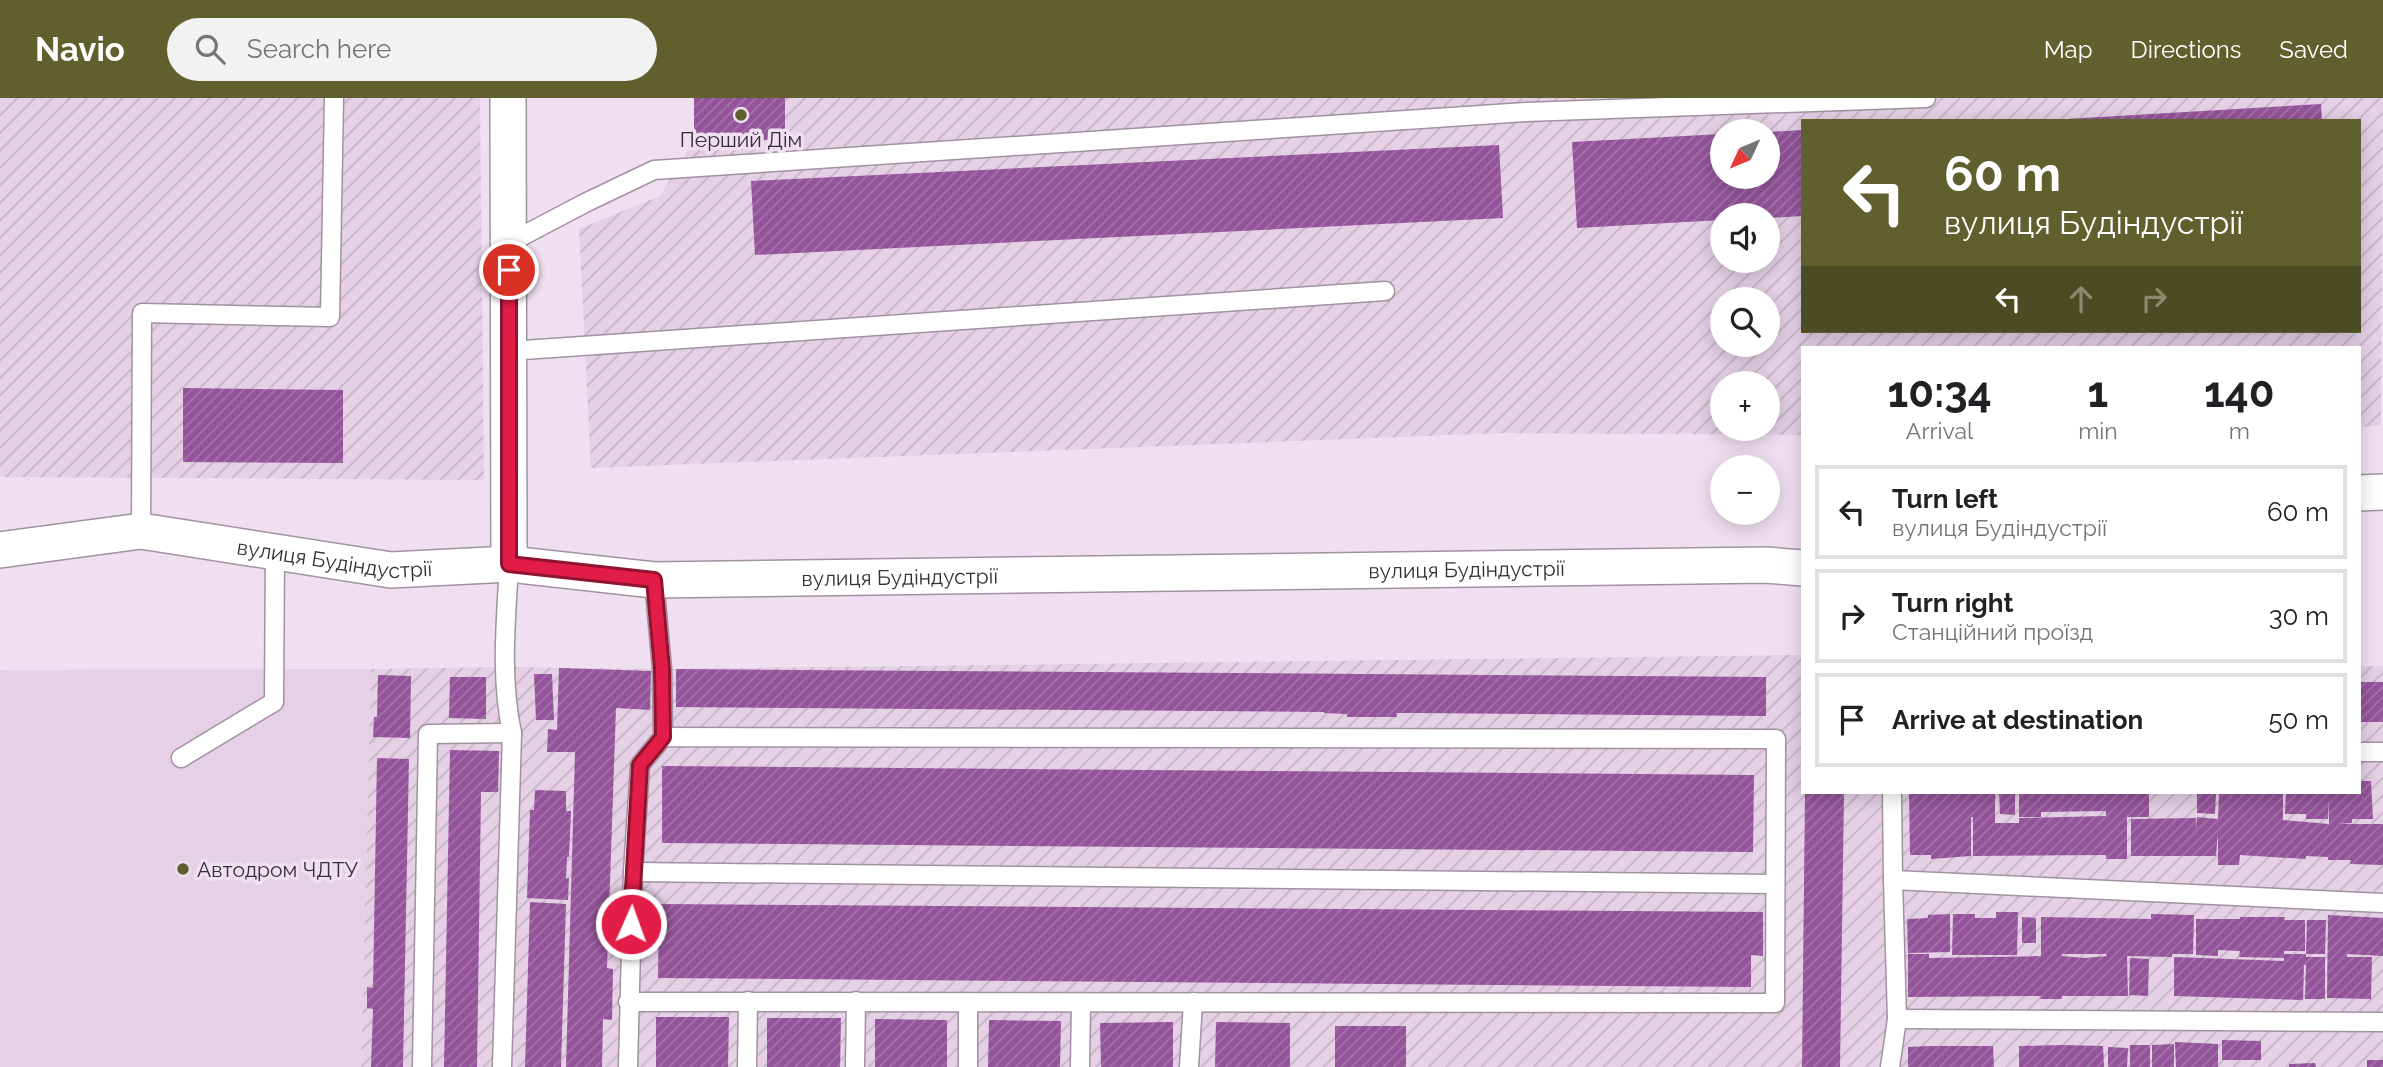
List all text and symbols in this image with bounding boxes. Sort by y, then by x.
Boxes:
search box [167,18,657,81]
text: Navio [35,30,125,69]
icon: search [191,30,229,68]
text: Search here [247,34,391,64]
text: Map [2044,35,2093,64]
text: Directions [2131,35,2241,64]
text: Saved [2279,35,2348,64]
marker: Перший Дім [733,107,749,123]
north arrow [1710,119,1780,189]
map controls [1710,119,1780,525]
place label: Перший Дім [680,127,802,152]
text: 60 m [1944,145,2061,202]
icon: left [1829,147,1920,238]
button: sound [1710,203,1780,273]
text: вулиця Будіндустрії [1944,204,2243,241]
pin [479,240,539,300]
icon: arrive [490,251,528,289]
icon: left [1989,280,2027,318]
icon: ahead [2062,280,2100,318]
icon: right [2135,280,2173,318]
button: search [1710,287,1780,357]
text: 10:34 [1887,368,1992,417]
text: 1 [2088,368,2108,417]
text: 140 [2204,368,2275,417]
button: + [1710,371,1780,441]
text: Arrival [1906,417,1973,444]
text: min [2078,417,2118,444]
text: m [2229,417,2250,444]
button: − [1710,455,1780,525]
text: Turn left [1892,484,1998,514]
icon: left [1833,493,1871,531]
text: 60 m [2267,497,2329,527]
text: вулиця Будіндустрії [1892,514,2107,541]
street label: вулиця Будіндустрії [235,534,433,583]
street label: вулиця Будіндустрії [1368,555,1565,583]
street label: вулиця Будіндустрії [801,563,998,591]
text: Turn right [1892,588,2013,618]
icon: right [1833,597,1871,635]
text: 30 m [2269,601,2329,631]
text: Станційний проїзд [1892,618,2093,645]
icon: arrive [1833,701,1871,739]
text: Arrive at destination [1892,705,2143,735]
text: 50 m [2268,705,2329,735]
place label: Автодром ЧДТУ [197,857,359,882]
marker: Автодром ЧДТУ [175,861,191,877]
position arrow [594,887,668,961]

